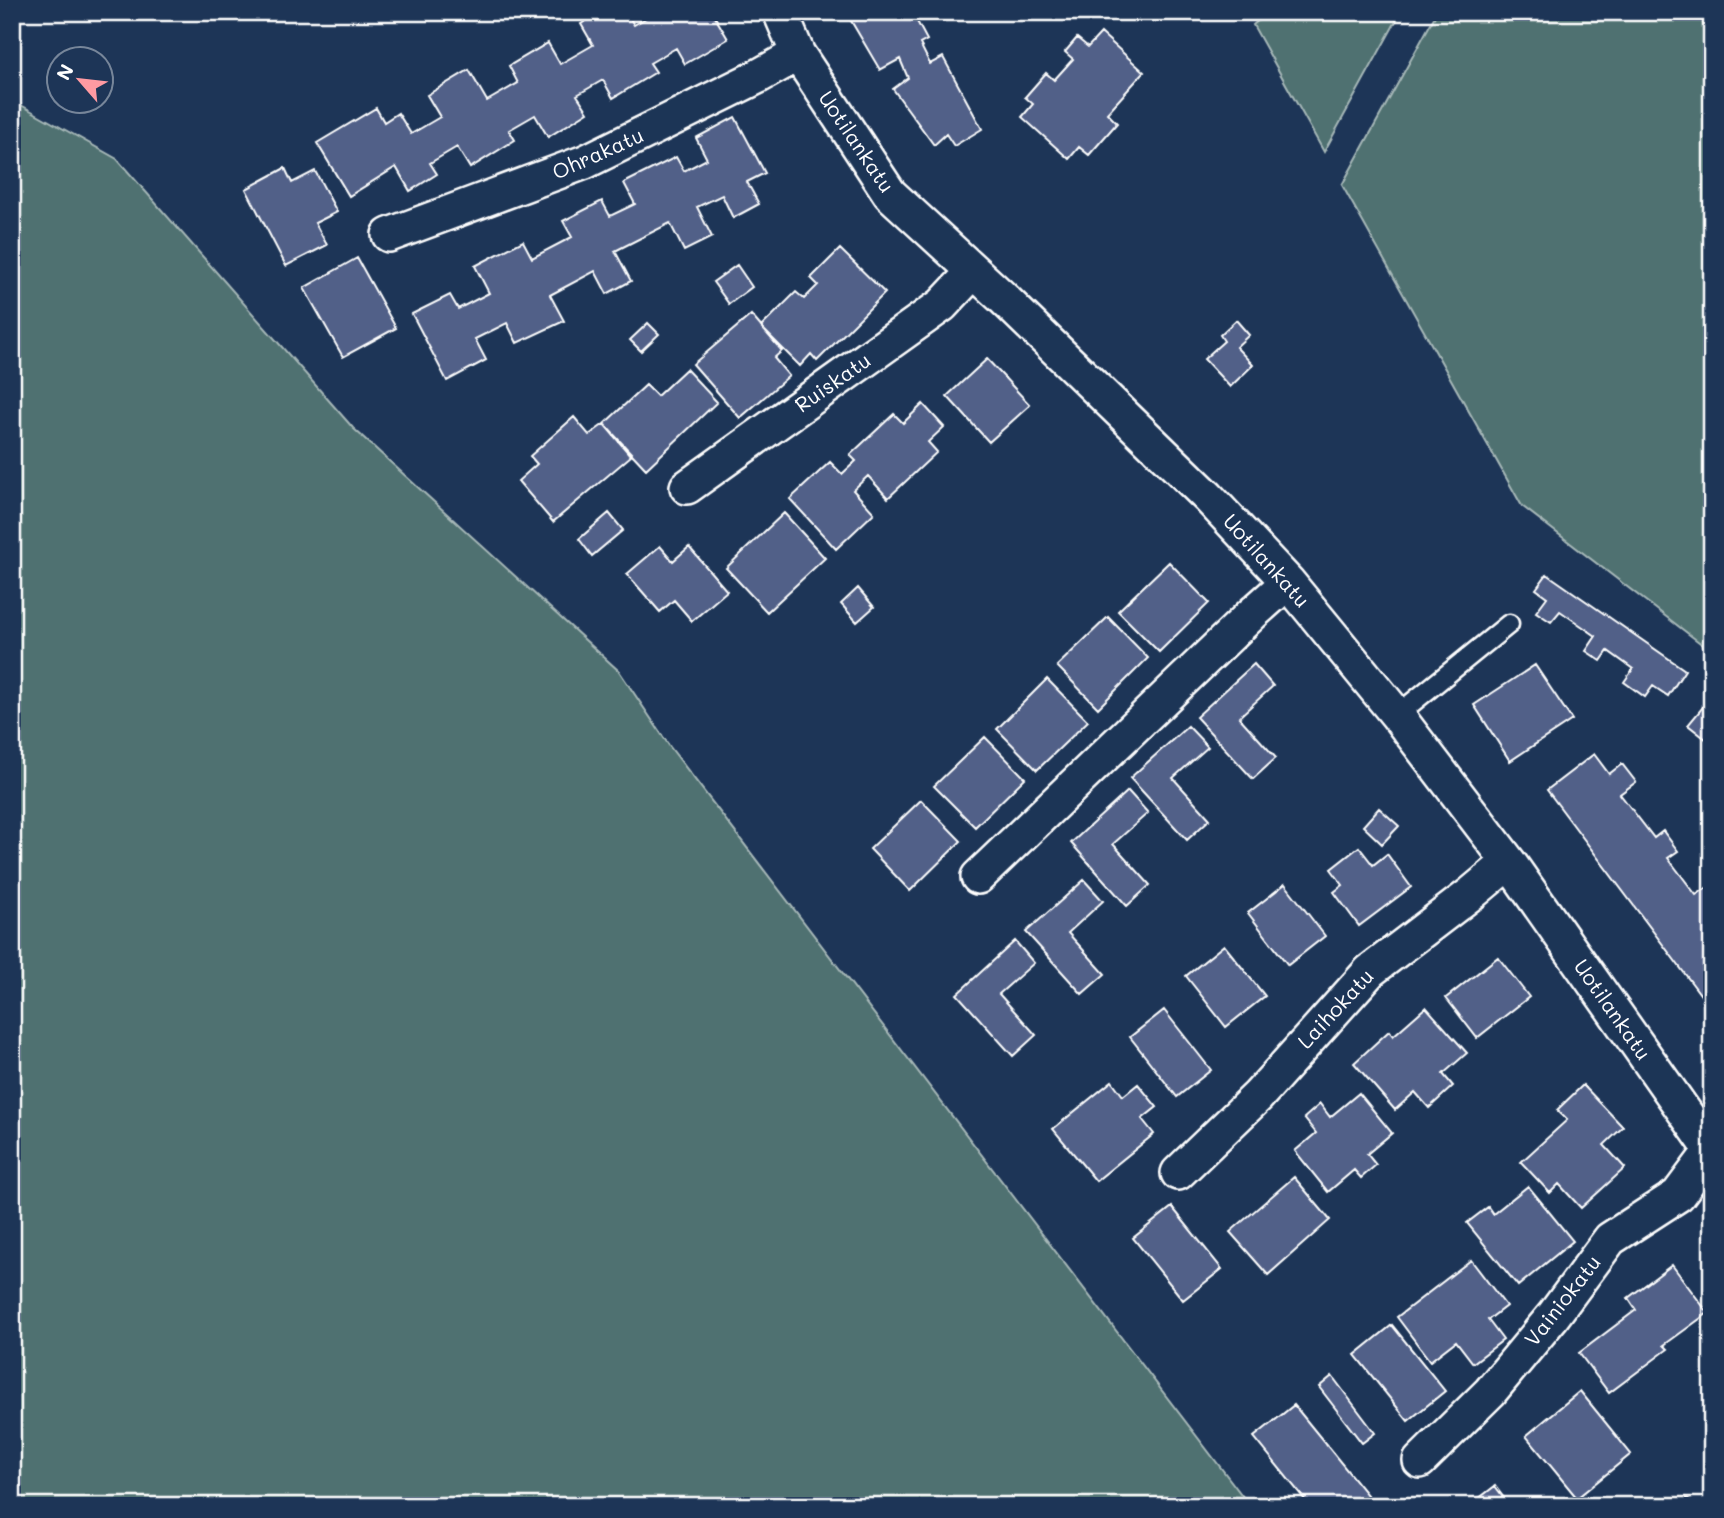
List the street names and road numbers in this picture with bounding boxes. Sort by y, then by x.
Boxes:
street label: Uotilankatu [813,85,901,197]
street label: Ohrakatu [548,121,647,185]
street label: Ruiskatu [789,346,875,418]
street label: Uotilankatu [1218,507,1316,613]
street label: Uotilankatu [1569,953,1658,1065]
street label: Laihokatu [1291,962,1379,1054]
street label: Vainiokatu [1518,1249,1606,1351]

